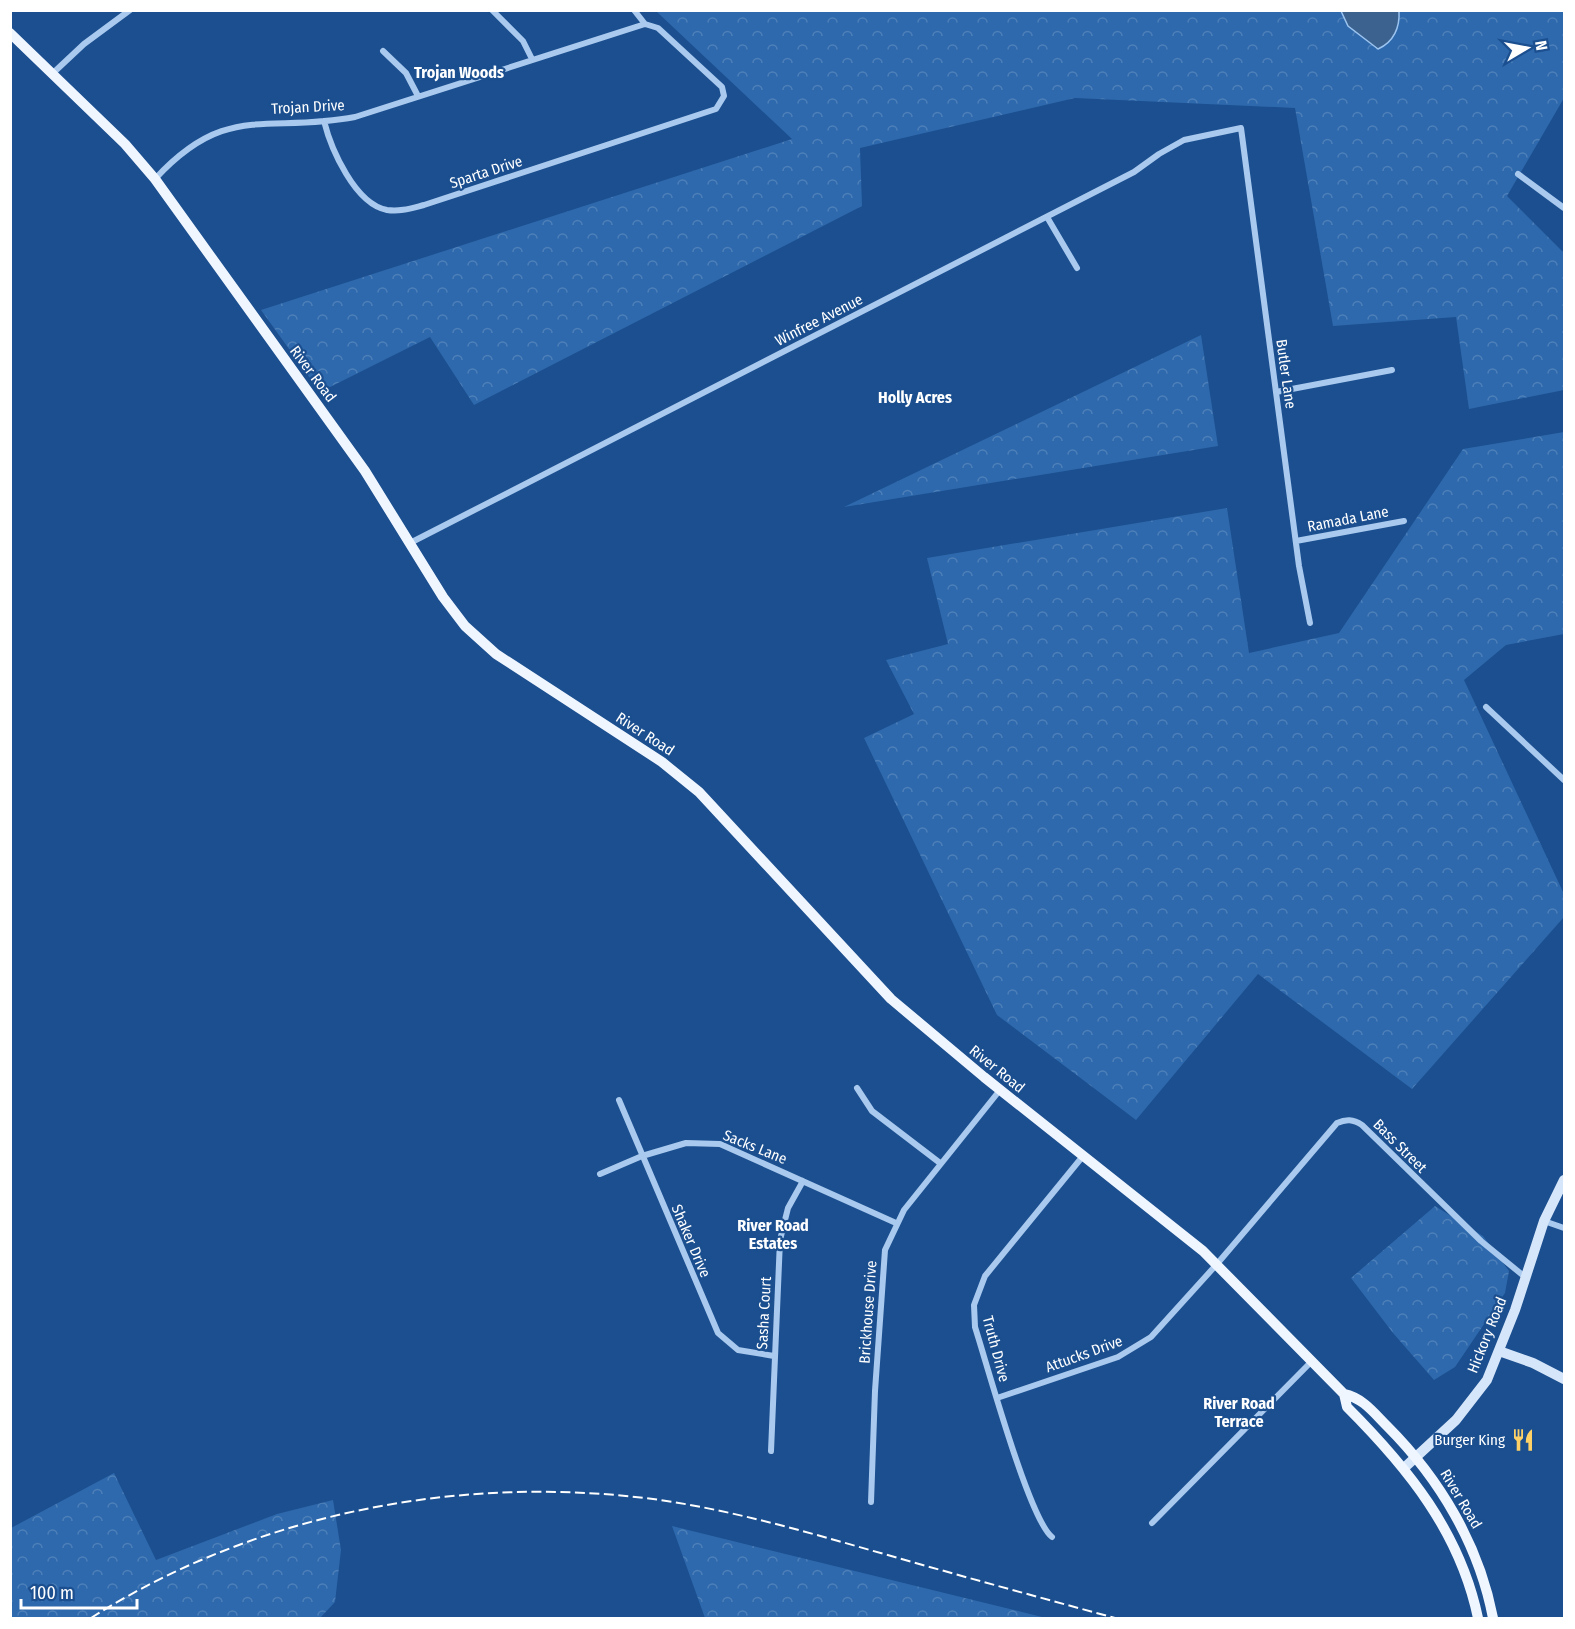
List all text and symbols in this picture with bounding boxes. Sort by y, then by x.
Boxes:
north arrow [1497,18,1557,78]
text: N [1531,39,1551,52]
district label: Trojan Woods [414,63,504,82]
street label: Trojan Drive [271,96,345,118]
street label: Sparta Drive [447,152,525,192]
street label: Winfree Avenue [772,290,866,350]
street label: Butler Lane [1272,338,1300,410]
street label: River Road [286,342,340,406]
district label: Holly Acres [878,388,952,407]
street label: Ramada Lane [1306,502,1390,536]
street label: River Road [612,709,678,759]
street label: River Road [966,1041,1028,1097]
street label: Bass Street [1369,1115,1431,1177]
street label: Sacks Lane [720,1126,790,1168]
street label: Shaker Drive [668,1202,714,1280]
district label: River Road Estates [737,1216,809,1253]
street label: Brickhouse Drive [855,1260,881,1364]
street label: Sasha Court [753,1276,775,1350]
street label: Hickory Road [1464,1294,1510,1376]
street label: Truth Drive [979,1314,1013,1384]
street label: Attucks Drive [1043,1332,1125,1376]
district label: River Road Terrace [1203,1394,1275,1431]
restaurant icon: Burger King [1510,1427,1536,1453]
place label: Burger King [1434,1431,1505,1449]
street label: River Road [1436,1466,1486,1532]
scale bar [21,1572,136,1610]
text: 100 m [30,1582,74,1604]

